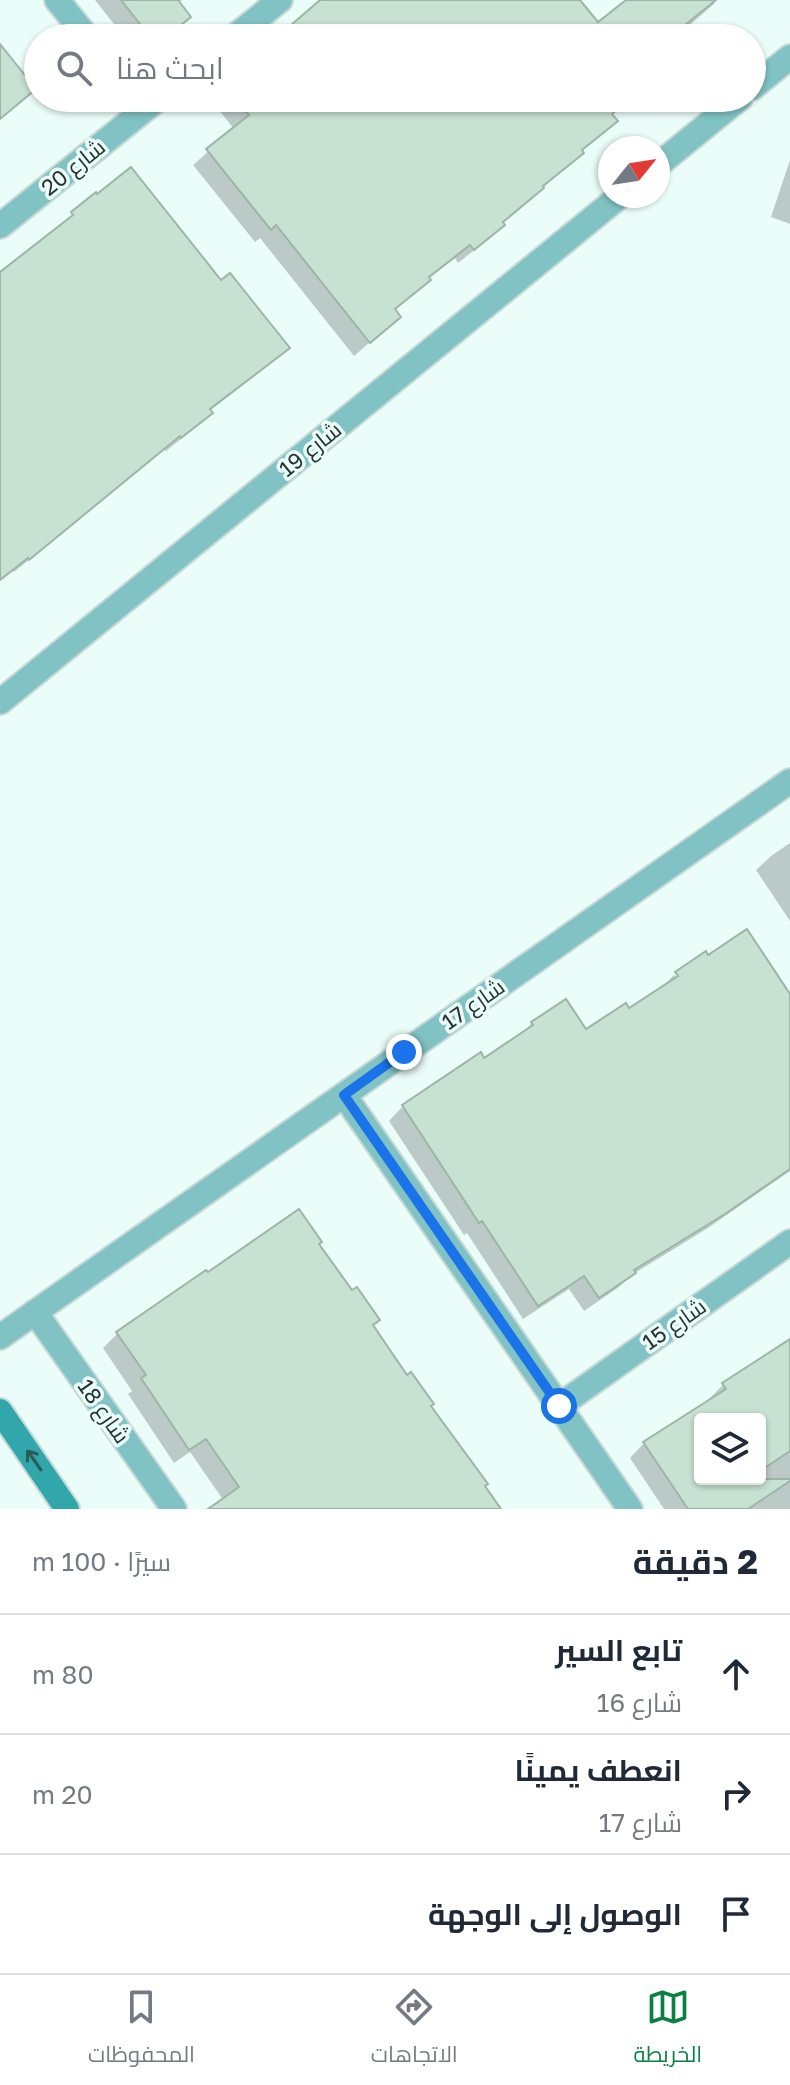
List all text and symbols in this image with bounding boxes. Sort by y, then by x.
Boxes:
search box [24,24,766,112]
icon: search [52,46,96,90]
text: ابحث هنا [116,50,224,86]
street label: شارع 20 [35,133,111,202]
north arrow [598,136,670,208]
street label: شارع 19 [273,415,347,483]
street label: شارع 17 [436,972,510,1036]
route end [386,1034,422,1070]
street label: شارع 15 [637,1292,712,1357]
street label: شارع 18 [71,1373,136,1449]
route start [541,1388,577,1424]
map controls [694,1413,766,1485]
button: layers [694,1413,766,1485]
one-way arrow [26,1450,42,1472]
text: 2 دقيقة [633,1541,758,1581]
text: سيرًا · 100 m [32,1546,171,1577]
text: تابع السير [555,1632,682,1668]
icon: ahead [714,1652,758,1696]
text: 80 m [32,1659,94,1690]
text: شارع 16 [597,1687,682,1718]
text: انعطف يمينًا [515,1752,682,1788]
icon: right [714,1772,758,1816]
text: 20 m [32,1779,93,1810]
text: شارع 17 [599,1807,682,1838]
icon: arrive [714,1892,758,1936]
text: الوصول إلى الوجهة [428,1896,682,1932]
tab: المحفوظات [88,1985,195,2075]
tab: الاتجاهات [371,1985,458,2075]
tab: الخريطة [633,1985,702,2075]

